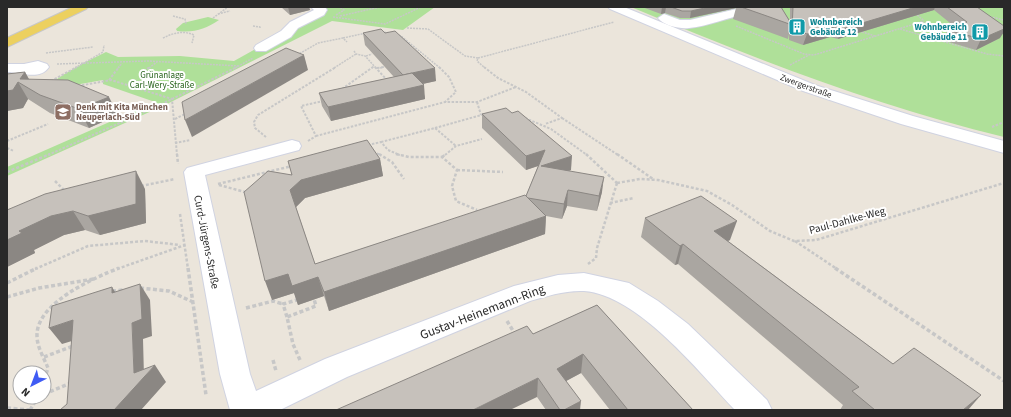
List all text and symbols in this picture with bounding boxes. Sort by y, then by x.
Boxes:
place label: Wohnbereich Gebäude 12 [810,16,862,39]
building icon: Wohnbereich Gebäude 12 [787,17,807,37]
place label: Wohnbereich Gebäude 11 [915,21,967,44]
building icon: Wohnbereich Gebäude 11 [970,22,990,42]
park label: Grünanlage Carl-Wery-Straße [130,69,195,92]
street label: Zwergerstraße [778,71,834,102]
place label: Denk mit Kita München Neuperlach-Süd [76,101,168,124]
school or university icon: Denk mit Kita München Neuperlach-Süd [53,102,73,122]
street label: Curd-Jürgens-Straße [190,194,223,291]
street label: Paul-Dahlke-Weg [807,203,887,238]
street label: Gustav-Heinemann-Ring [417,280,548,344]
north arrow [12,365,52,405]
text: N [18,384,33,400]

